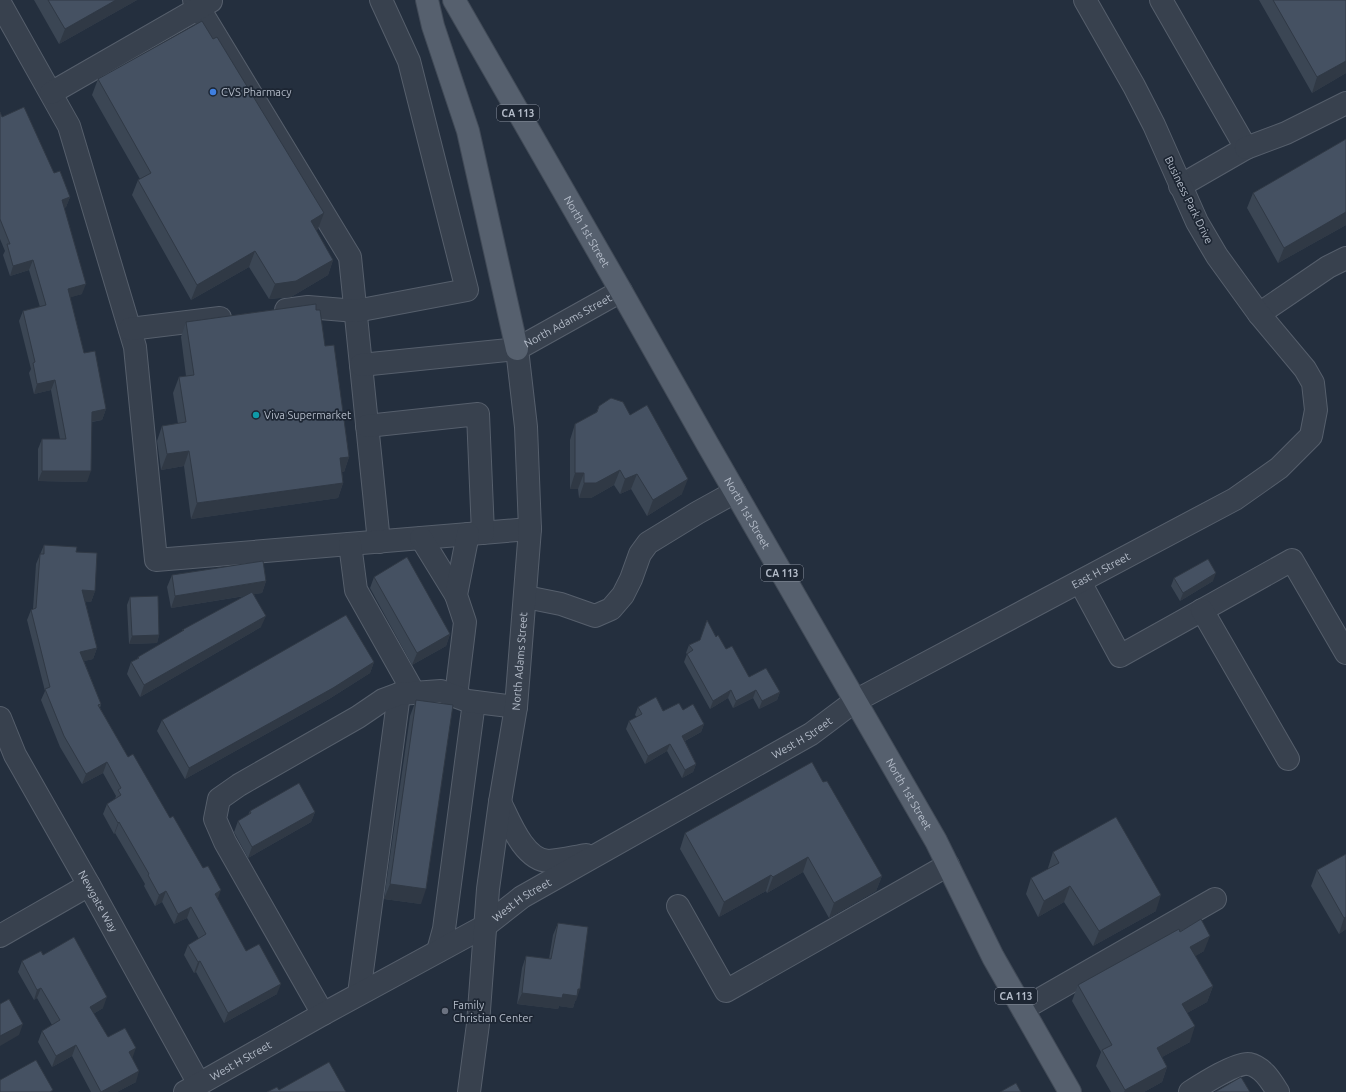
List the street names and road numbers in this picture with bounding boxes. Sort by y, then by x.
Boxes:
road number: CA 113 [497,105,539,121]
street label: Business Park Drive [1163,154,1215,246]
street label: North 1st Street [562,194,612,270]
street label: North Adams Street [522,291,614,350]
street label: North 1st Street [722,475,773,551]
street label: East H Street [1069,550,1133,591]
road number: CA 113 [761,565,803,581]
street label: North Adams Street [510,611,529,711]
street label: West H Street [770,714,835,761]
street label: North 1st Street [884,756,934,832]
street label: Newgate Way [76,868,120,935]
street label: West H Street [490,875,554,924]
road number: CA 113 [995,988,1037,1004]
street label: West H Street [208,1038,274,1083]

